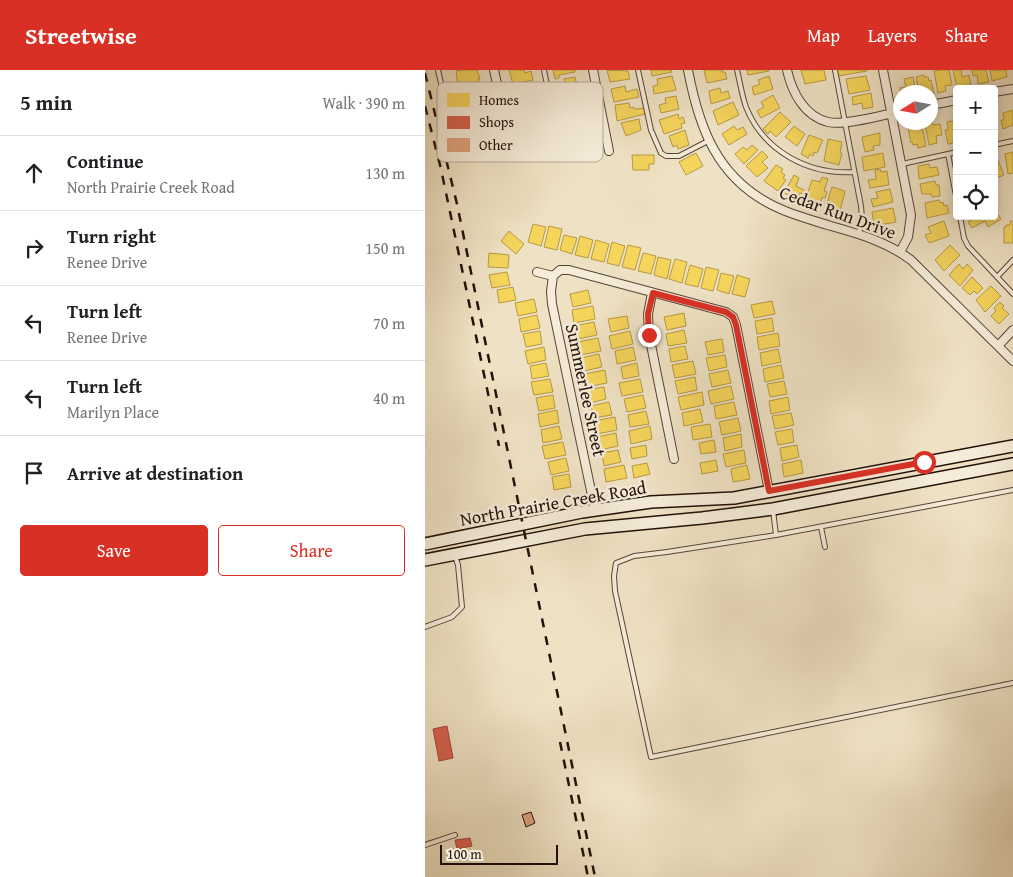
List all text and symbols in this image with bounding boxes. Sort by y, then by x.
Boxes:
text: Streetwise [25,18,137,53]
text: Map [807,22,840,49]
text: Layers [868,22,917,49]
text: Share [945,22,988,49]
legend [437,82,603,162]
north arrow [893,85,938,130]
map controls [953,85,998,220]
button: + [953,85,998,130]
text: 5 min [20,87,72,118]
text: Homes [479,90,519,110]
text: Walk · 390 m [322,91,405,115]
text: Shops [479,112,514,132]
button: − [953,130,998,175]
text: Other [479,135,513,155]
text: Continue [67,147,144,175]
icon: ahead [20,159,48,187]
text: 130 m [365,161,405,185]
text: North Prairie Creek Road [67,175,235,199]
button: locate [953,175,998,220]
street label: Cedar Run Drive [776,178,900,246]
text: Turn right [67,222,156,250]
icon: right [20,234,48,262]
text: 150 m [365,236,405,260]
text: Renee Drive [67,250,147,274]
text: Turn left [67,297,142,325]
icon: left [20,309,48,337]
text: 70 m [373,311,405,335]
street label: Summerlee Street [559,321,613,460]
route end [638,324,661,347]
text: Renee Drive [67,325,147,349]
text: Turn left [67,372,142,400]
icon: left [20,384,48,412]
text: 40 m [373,386,405,410]
text: Marilyn Place [67,400,159,424]
route start [913,451,936,474]
icon: arrive [20,459,48,487]
text: Arrive at destination [67,459,243,487]
street label: North Prairie Creek Road [458,473,649,533]
button: Save [20,525,208,576]
button: Share [218,525,405,576]
scale bar [440,842,557,865]
text: 100 m [447,844,482,864]

